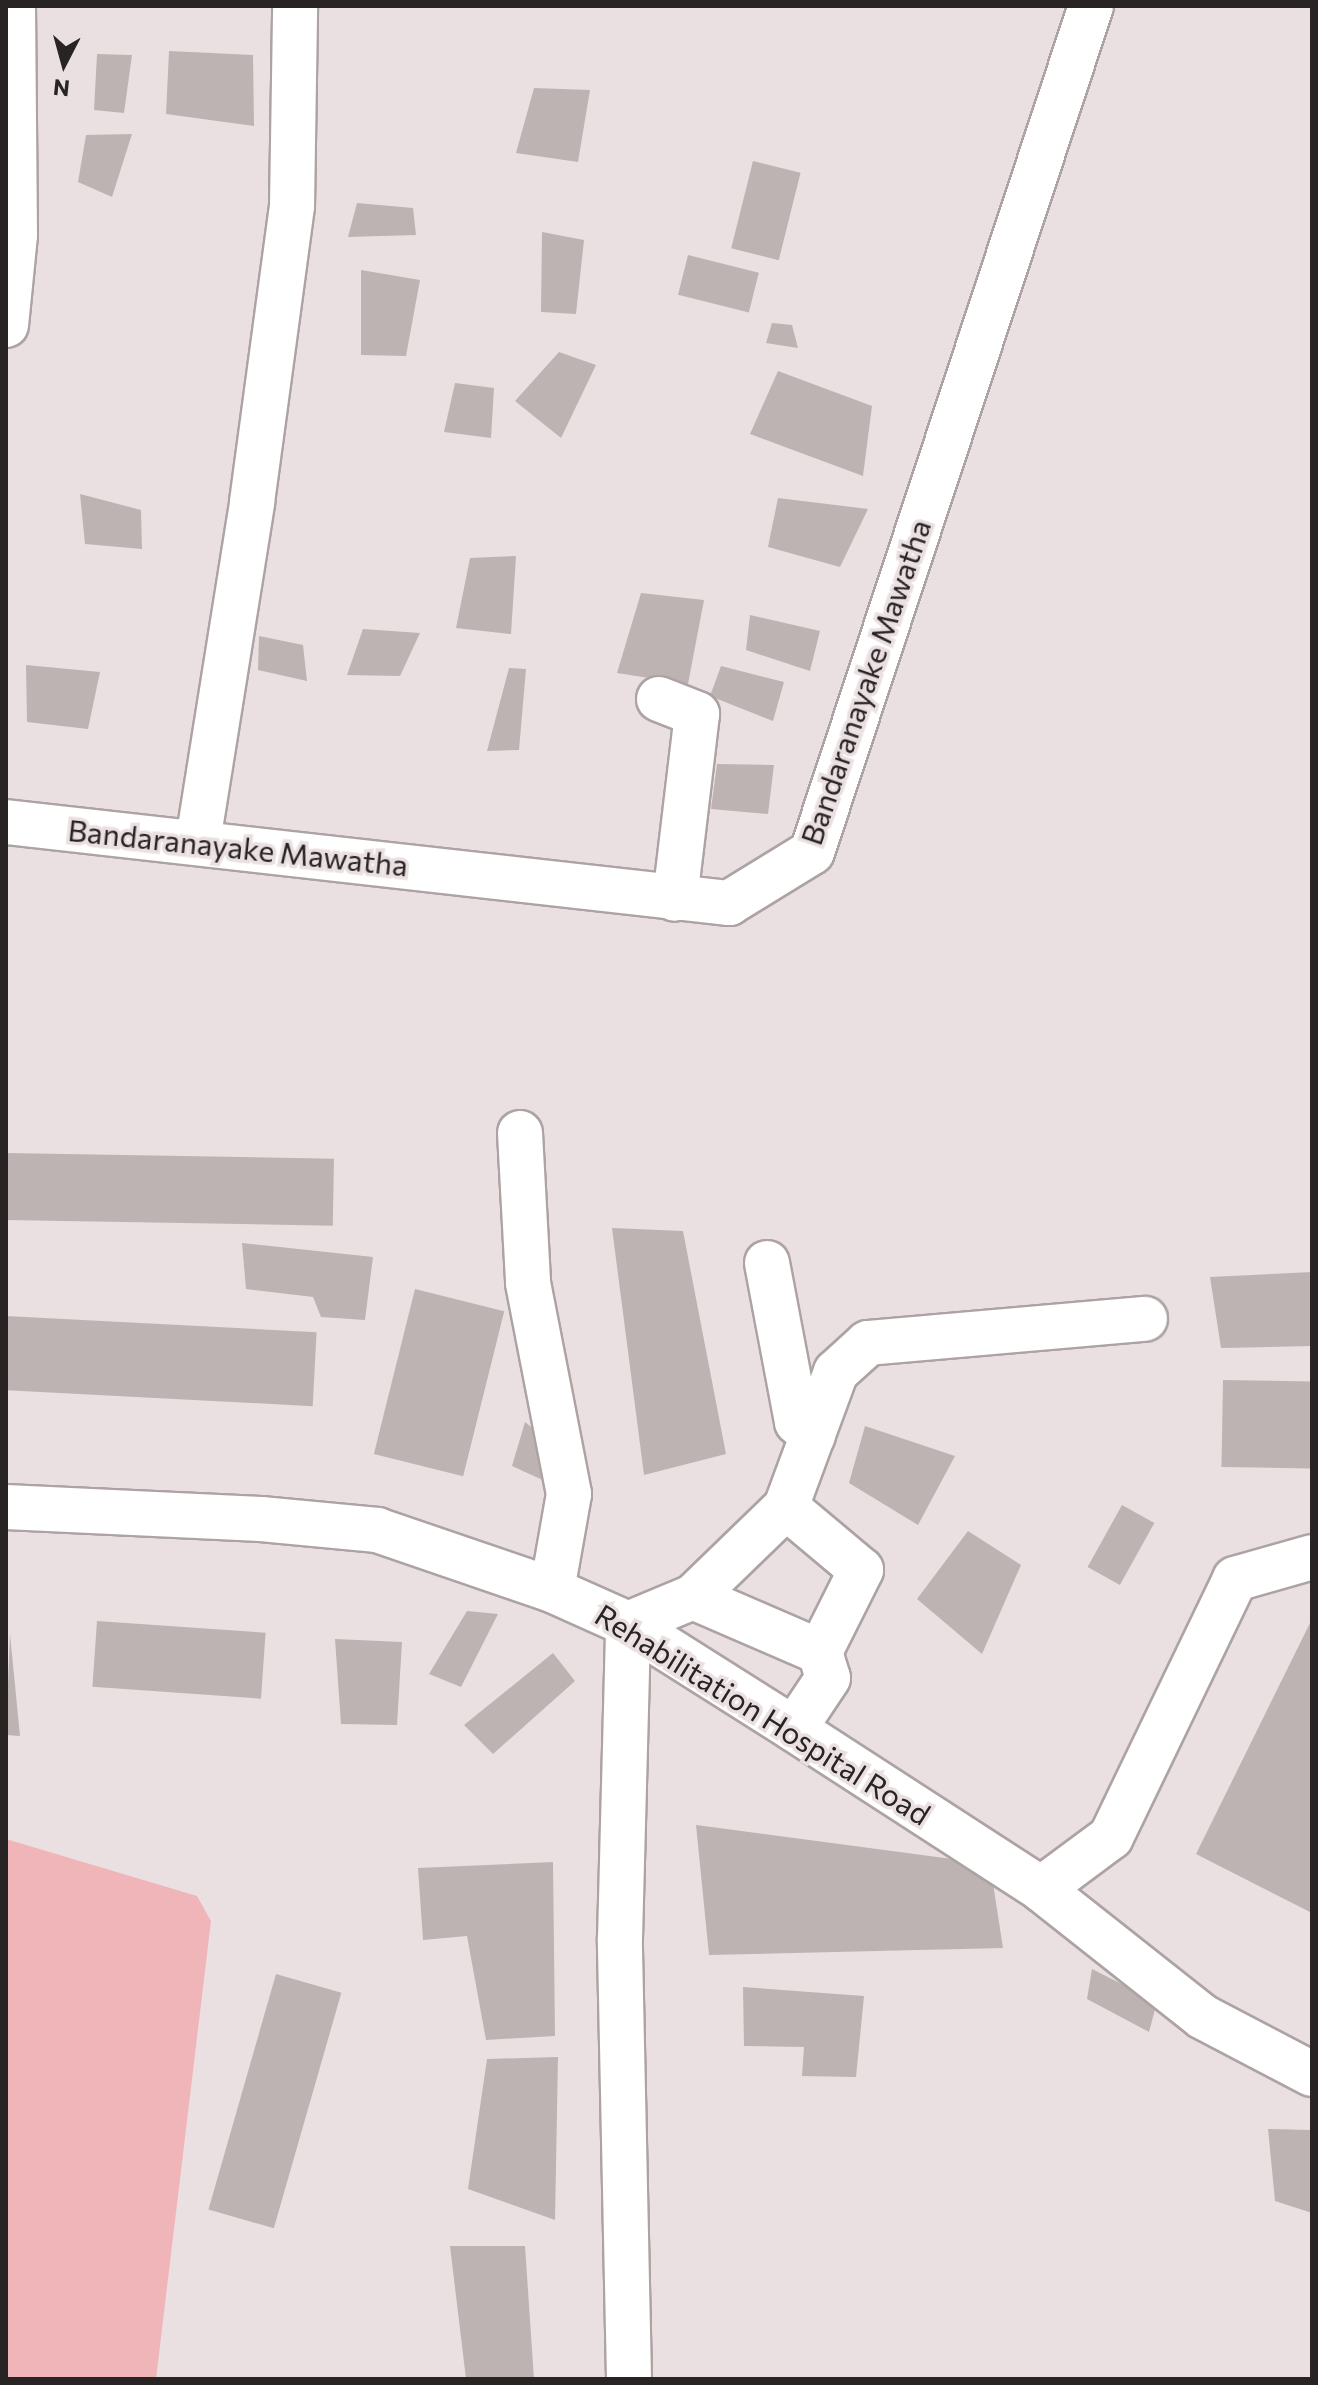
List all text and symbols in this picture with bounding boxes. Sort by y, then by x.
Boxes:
north arrow [24,24,104,104]
text: N [52,74,71,103]
street label: Bandaranayake Mawatha [792,515,938,849]
street label: Bandaranayake Mawatha [66,811,410,883]
street label: Rehabilitation Hospital Road [589,1596,937,1832]

